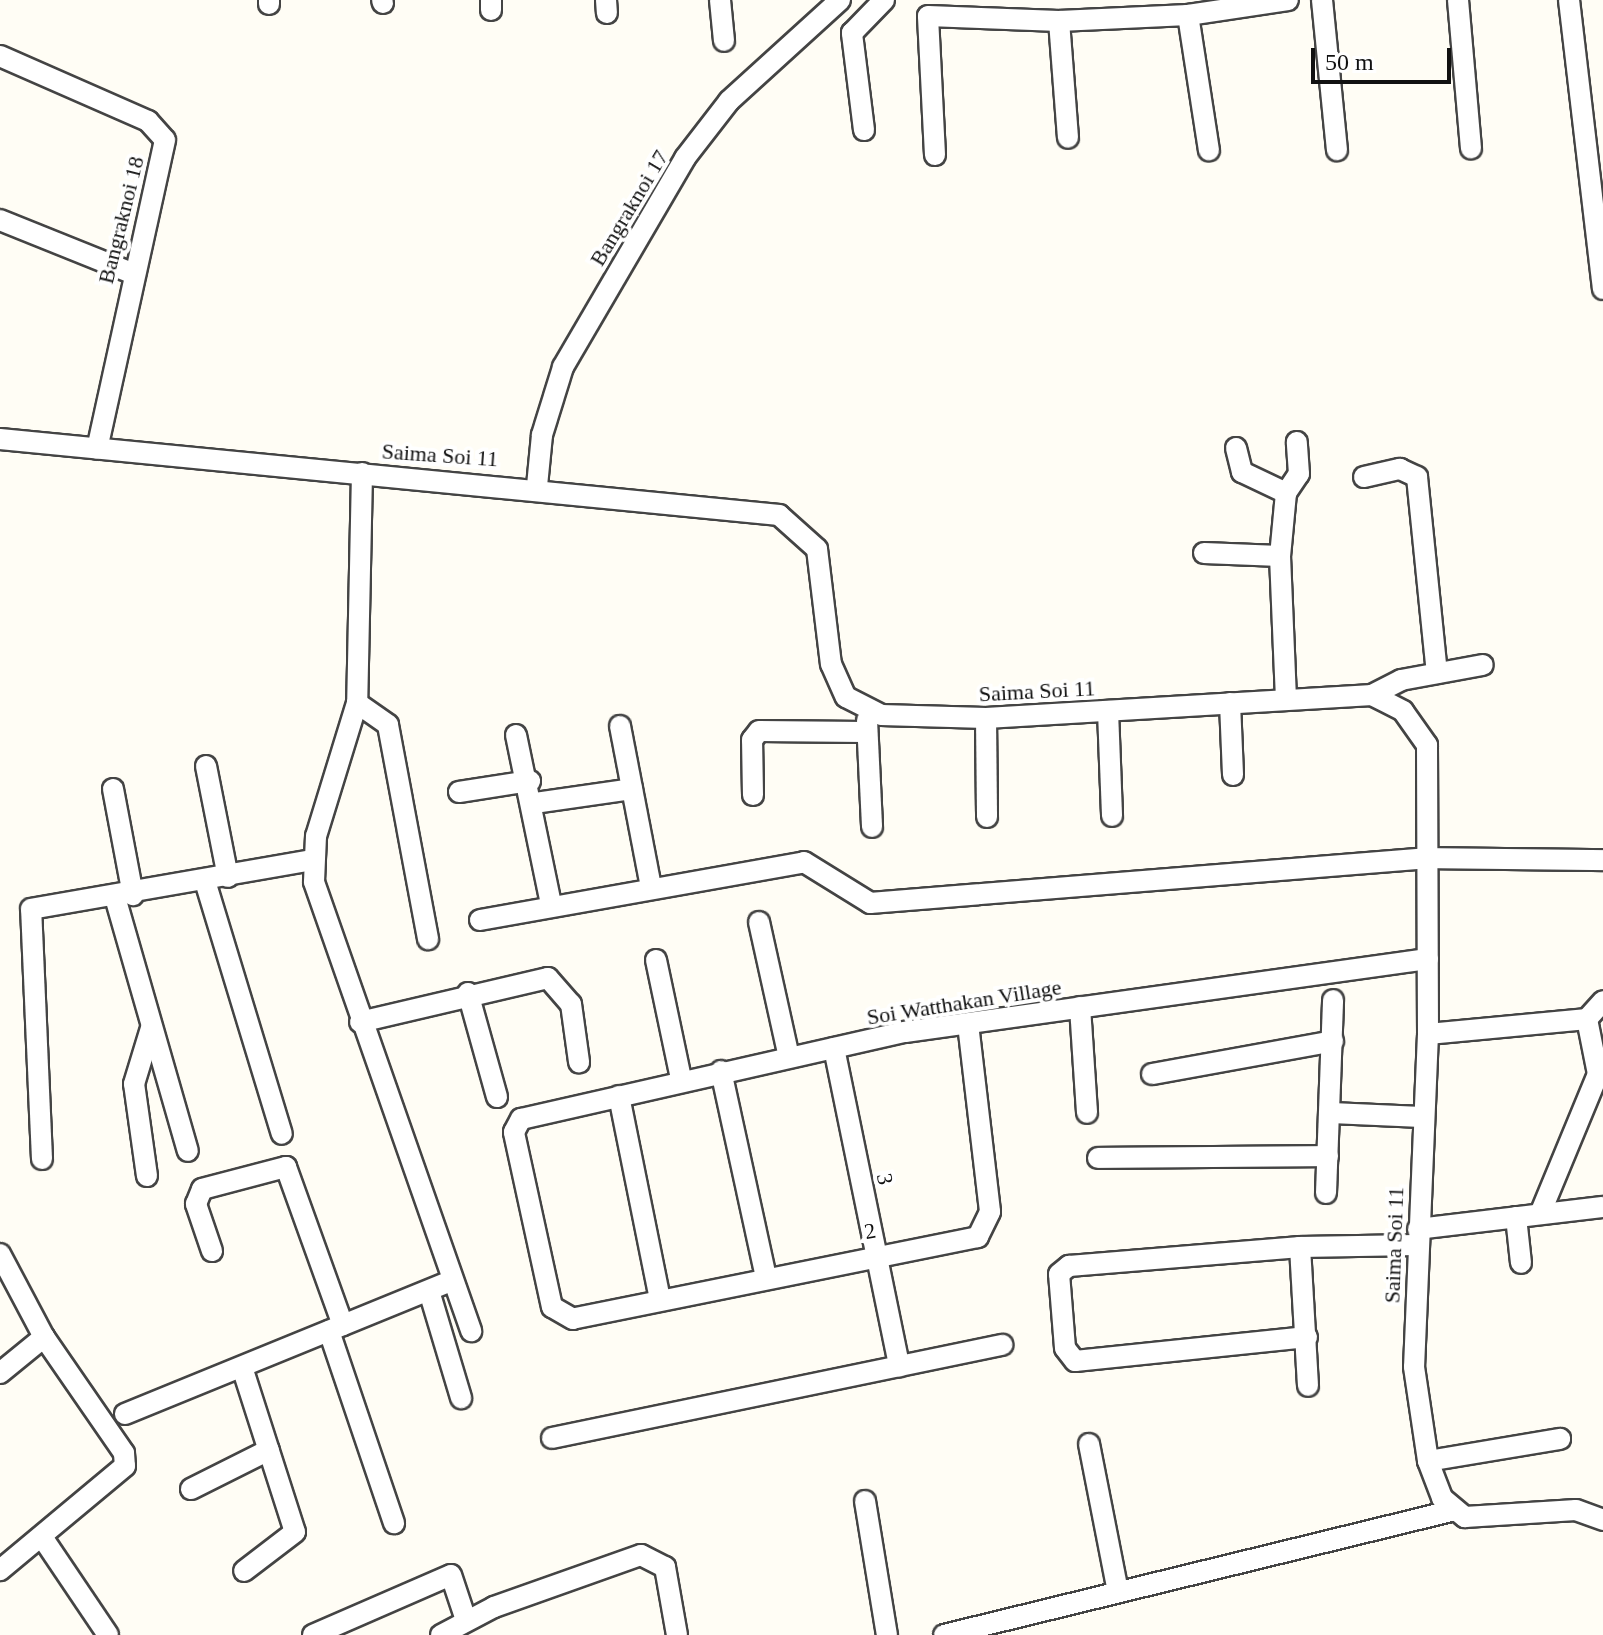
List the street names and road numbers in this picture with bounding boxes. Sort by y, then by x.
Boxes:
street label: Bangraknoi 17 [582,142,676,274]
street label: Bangraknoi 18 [92,150,150,290]
street label: Saima Soi 11 [378,438,502,472]
street label: Saima Soi 11 [975,675,1099,707]
street label: Soi Watthakan Village [859,973,1069,1031]
street label: 3 [871,1171,899,1187]
street label: Saima Soi 11 [1379,1183,1409,1307]
street label: 2 [862,1217,878,1245]

